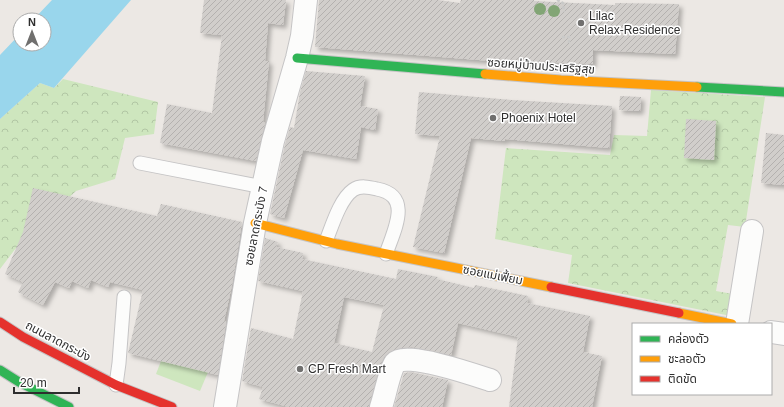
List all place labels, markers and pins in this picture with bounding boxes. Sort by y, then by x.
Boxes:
place label: Lilac Relax-Residence [589,9,681,37]
marker: Lilac Relax-Residence [576,18,586,28]
place label: Phoenix Hotel [501,111,576,125]
marker: Phoenix Hotel [488,113,498,123]
place label: CP Fresh Mart [308,362,386,376]
marker: CP Fresh Mart [295,364,305,374]

